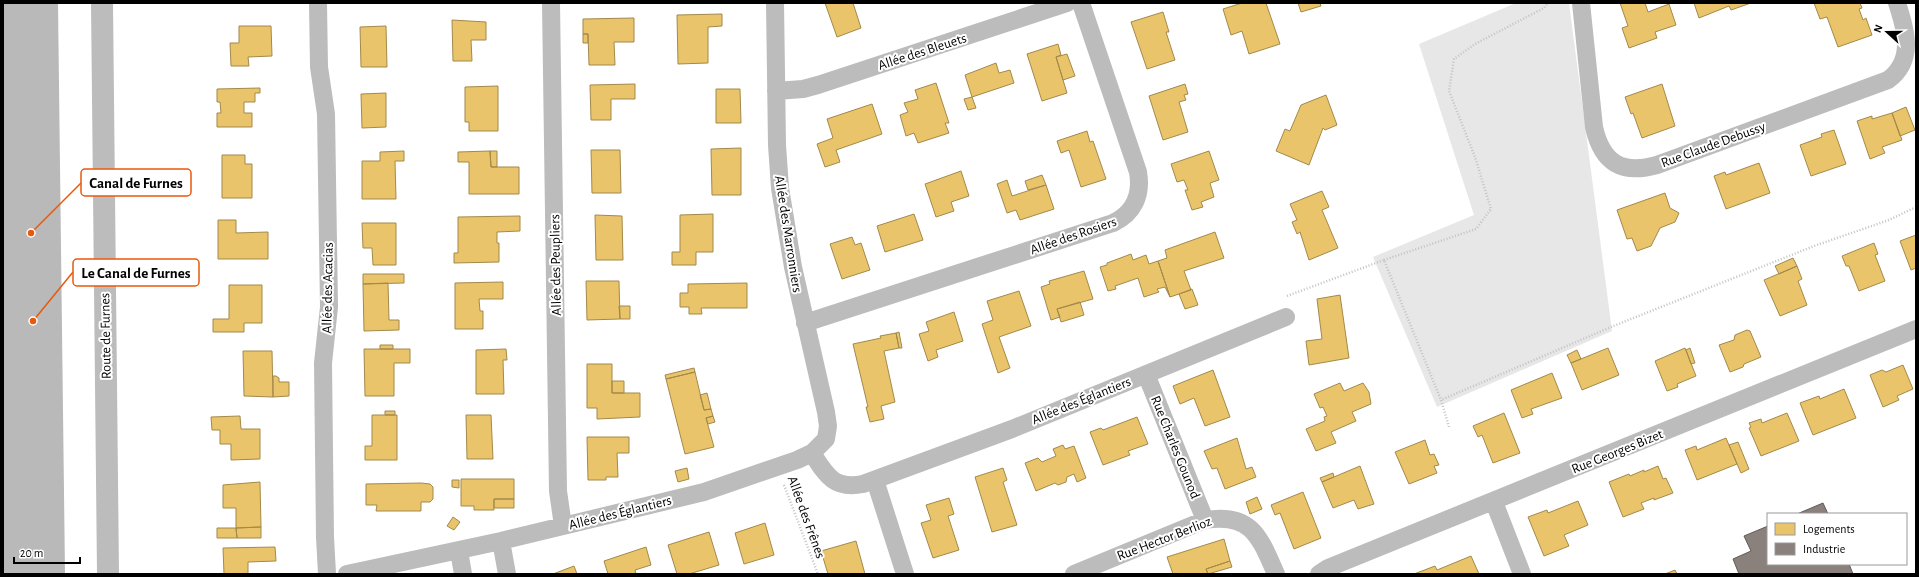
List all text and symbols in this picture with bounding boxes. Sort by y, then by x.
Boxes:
north arrow [1867,12,1907,52]
text: N [1872,23,1885,34]
street label: Allée des Bleuets [876,31,968,73]
street label: Rue Claude Debussy [1659,120,1767,170]
callout: Canal de Furnes [81,169,191,196]
street label: Allée des Marronniers [772,175,804,294]
text: Canal de Furnes [89,176,183,191]
street label: Allée des Peupliers [548,214,564,316]
street label: Allée des Rosiers [1028,215,1118,257]
street label: Allée des Acacias [320,242,336,334]
callout: Le Canal de Furnes [73,259,199,286]
text: Le Canal de Furnes [81,266,191,281]
street label: Route de Furnes [98,293,114,379]
street label: Allée des Églantiers [1029,372,1133,427]
street label: Rue Charles Gounod [1148,394,1202,501]
street label: Rue Georges Bizet [1570,427,1666,477]
street label: Allée des Frênes [785,474,827,561]
street label: Allée des Églantiers [567,491,673,533]
legend [1767,513,1907,565]
street label: Rue Hector Berlioz [1115,514,1214,563]
text: Logements [1803,523,1855,535]
scale bar [14,539,80,565]
text: Industrie [1803,543,1845,555]
text: 20 m [20,547,43,559]

